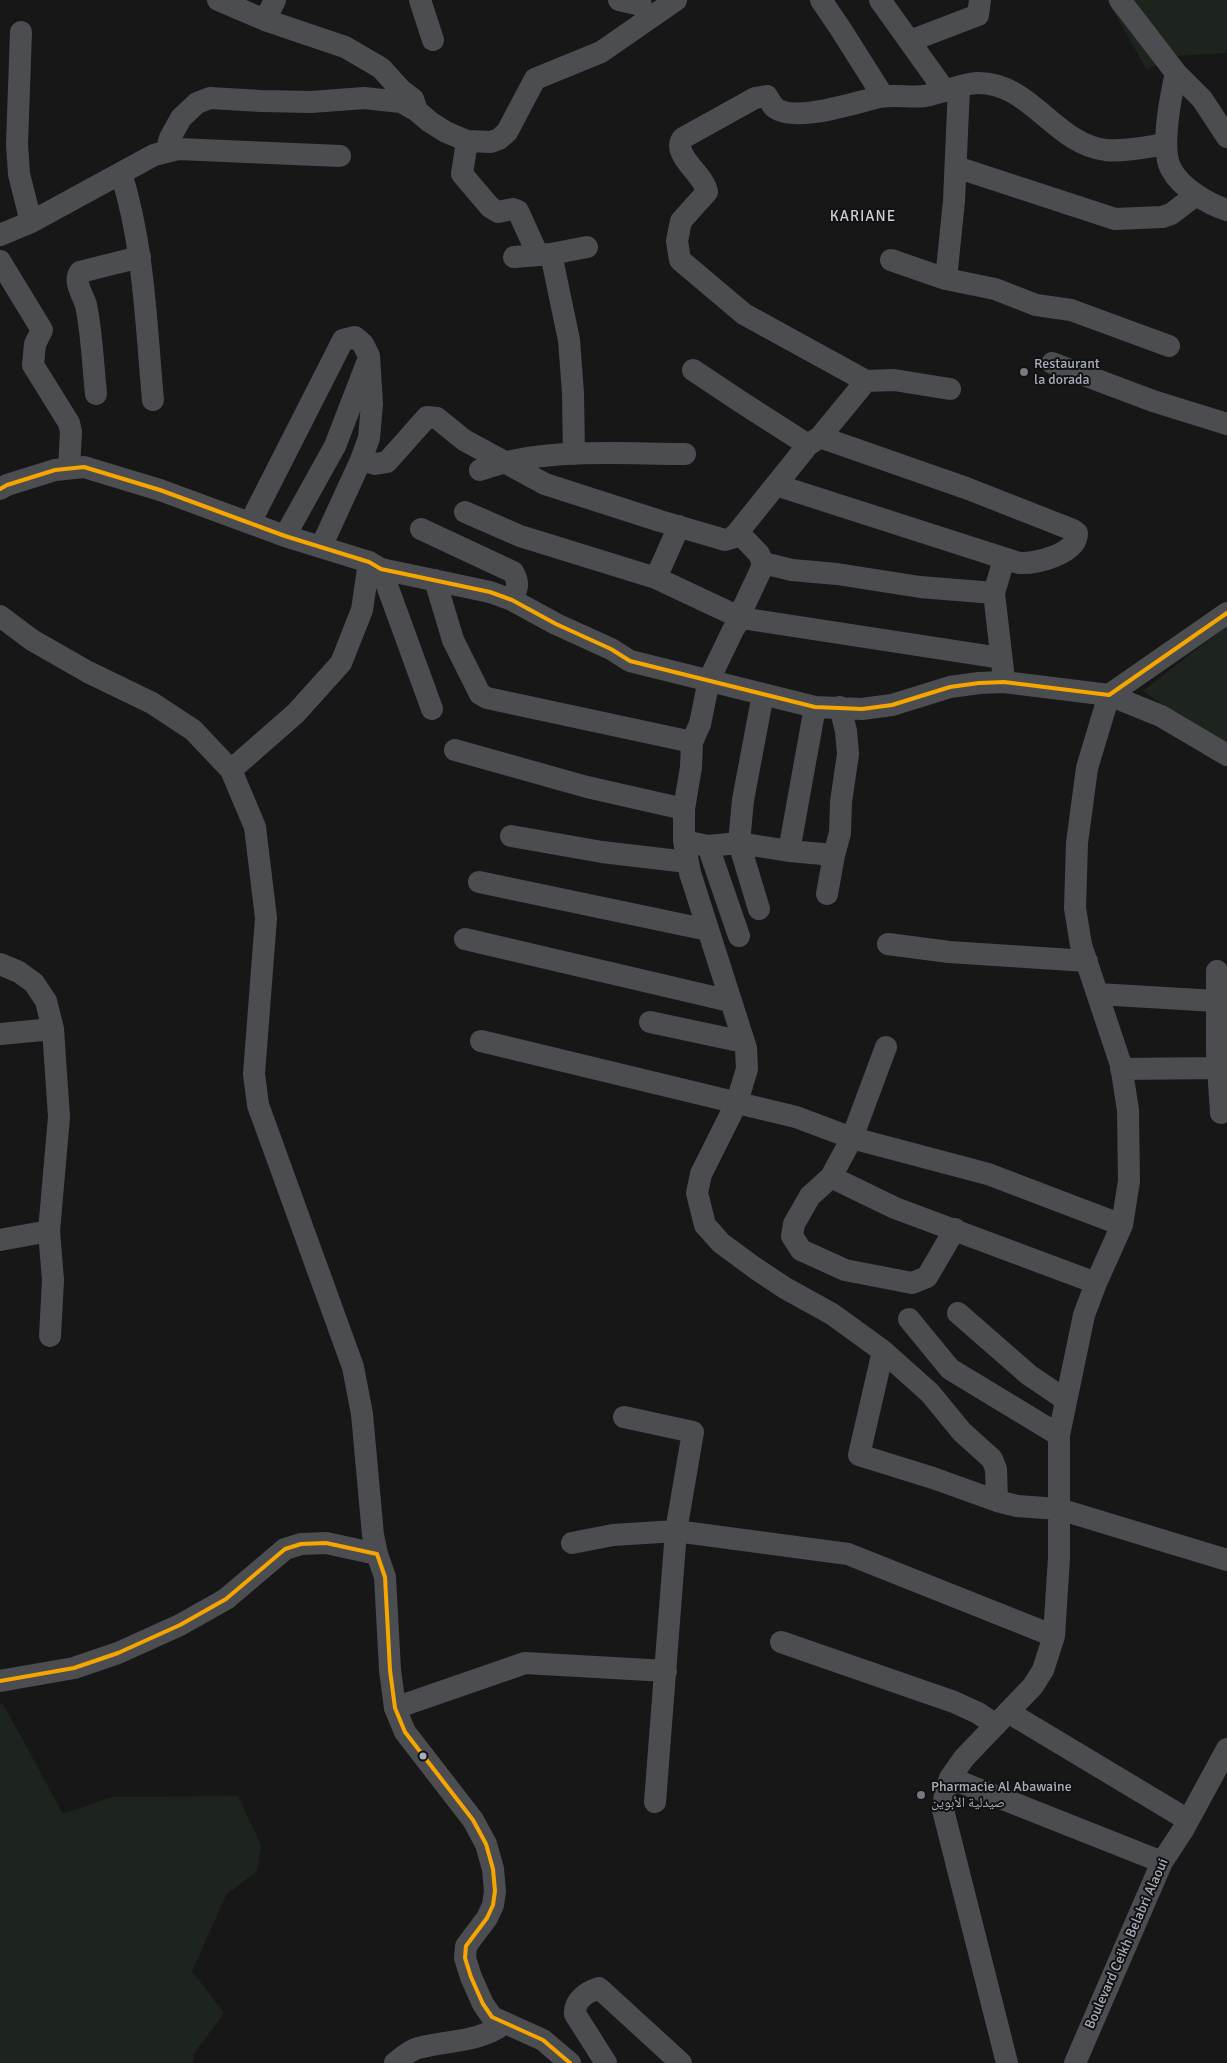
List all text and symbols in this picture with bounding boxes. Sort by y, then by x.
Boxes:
district label: KARIANE [829,208,897,226]
place label: Restaurant la dorada [1034,356,1100,388]
marker: Restaurant la dorada [1018,366,1030,378]
unlabelled marker [418,1751,428,1761]
place label: Pharmacie Al Abawaine صيدلية الأبوين [931,1779,1072,1811]
marker: Pharmacie Al Abawaine صيدلية الأبوين [915,1789,927,1801]
street label: Boulevard Ceikh Belabri Alaoui [1082,1856,1172,2032]

